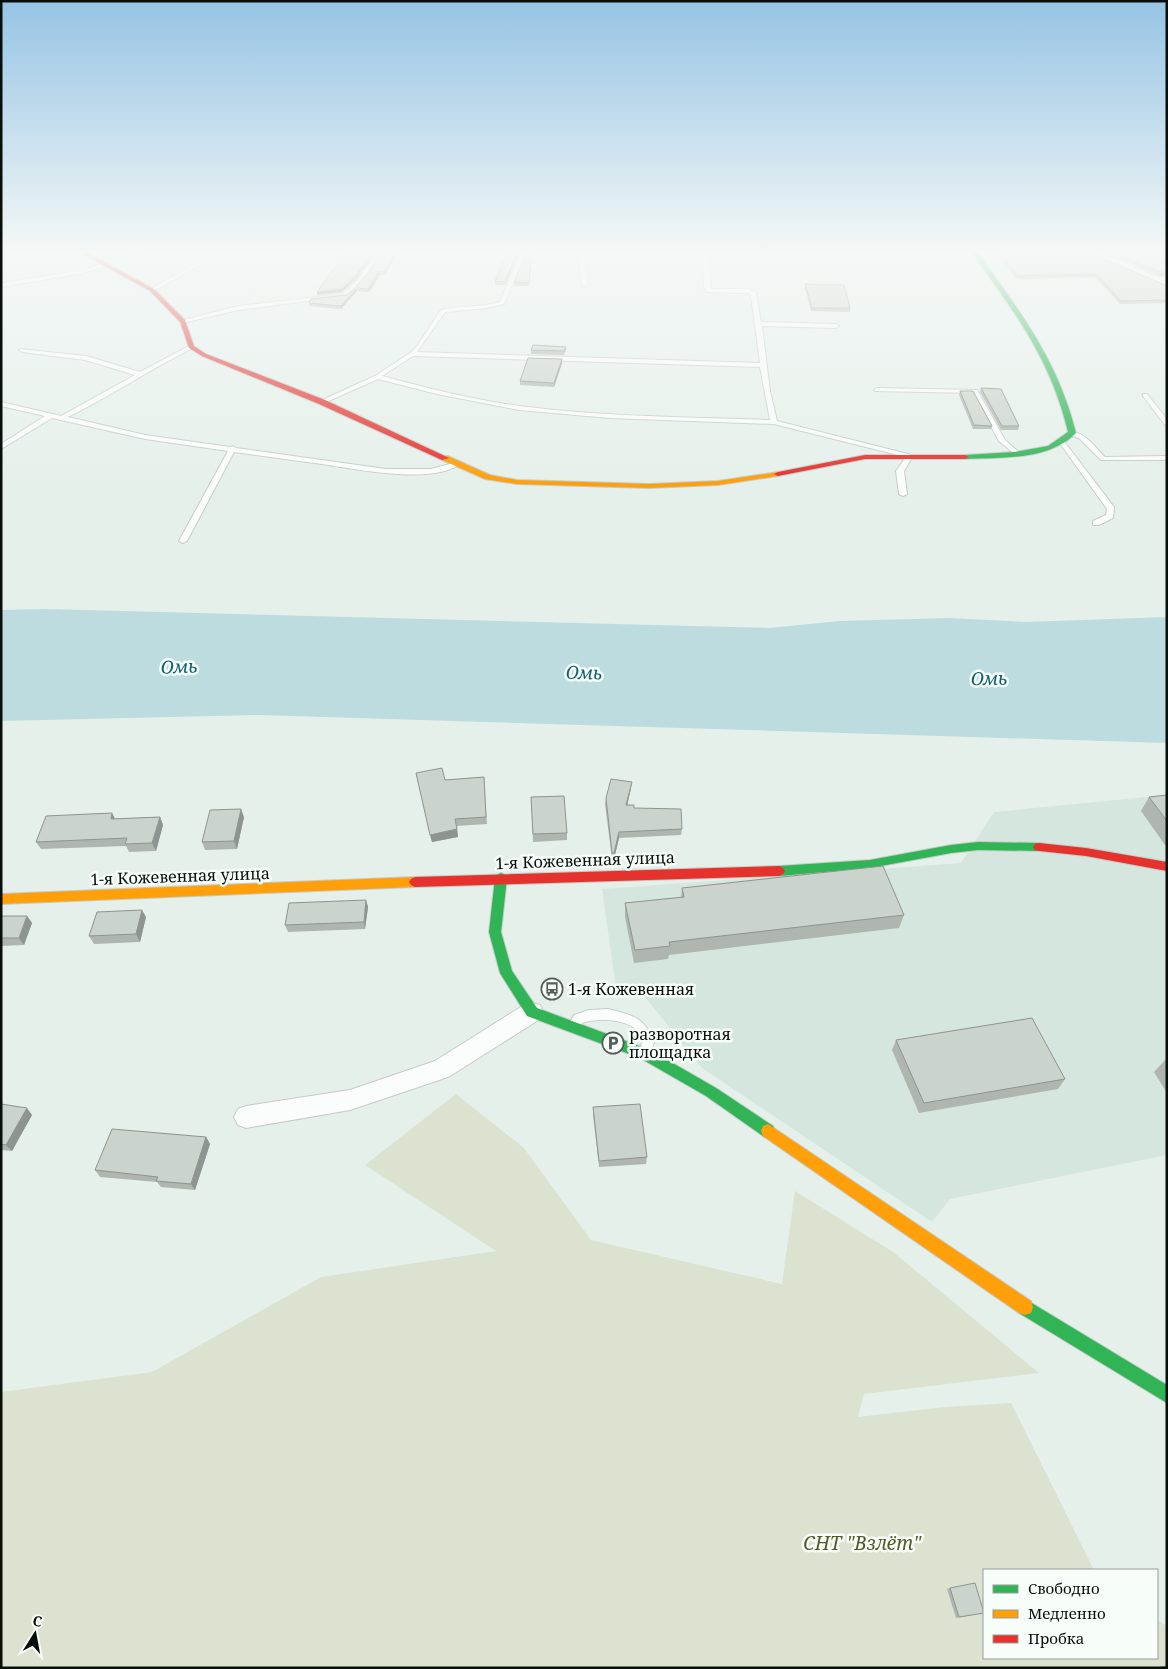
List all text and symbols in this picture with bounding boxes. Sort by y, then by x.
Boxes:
water label: Омь [160,653,198,679]
water label: Омь [565,660,603,684]
water label: Омь [970,666,1008,690]
street label: 1-я Кожевенная улица [495,846,675,874]
street label: 1-я Кожевенная улица [90,862,270,890]
bus stop icon: 1-я Кожевенная [540,977,564,1001]
place label: 1-я Кожевенная [568,978,694,1000]
place label: разворотная площадка [629,1023,731,1063]
parking icon: разворотная площадка [601,1031,625,1055]
park label: СНТ "Взлёт" [803,1530,922,1556]
legend [983,1569,1158,1659]
text: Свободно [1028,1578,1100,1598]
text: Медленно [1028,1603,1106,1623]
north arrow [10,1609,60,1659]
text: С [31,1611,44,1631]
text: Пробка [1028,1628,1084,1648]

